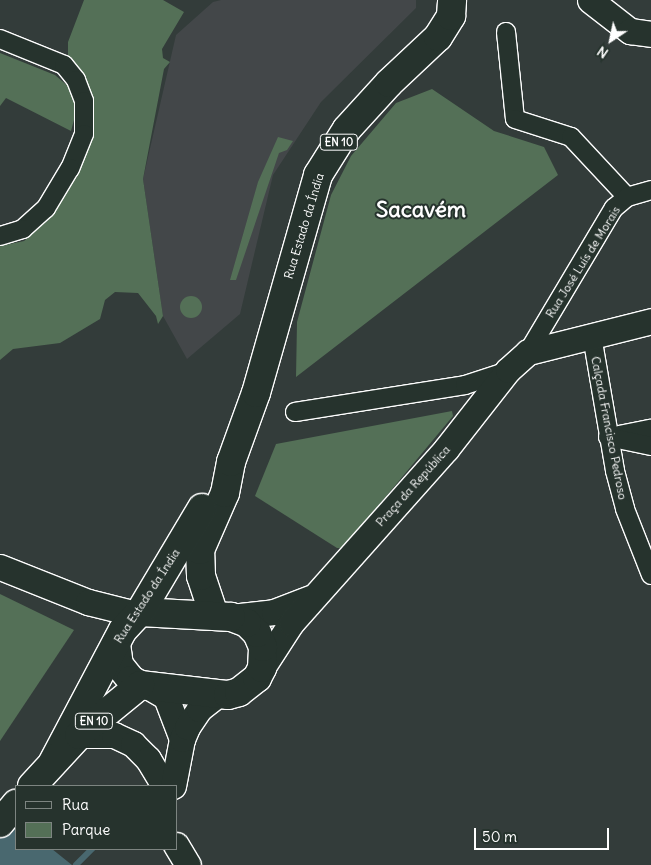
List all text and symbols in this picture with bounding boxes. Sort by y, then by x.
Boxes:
north arrow [586,15,636,65]
text: N [594,42,612,63]
road number: EN 10 [319,134,359,150]
street label: Rua Estado da Índia [281,171,327,281]
district label: Sacavém [376,197,466,223]
street label: Rua José Luís de Morais [543,204,623,320]
street label: Calçada Francisco Pedroso [588,355,630,501]
street label: Praça da República [373,443,453,529]
street label: Rua Estado da Índia [111,546,183,646]
road number: EN 10 [74,712,114,729]
legend [15,785,178,850]
text: Rua [62,795,89,814]
scale bar [476,818,611,850]
text: Parque [62,820,110,839]
text: 50 m [482,827,517,846]

